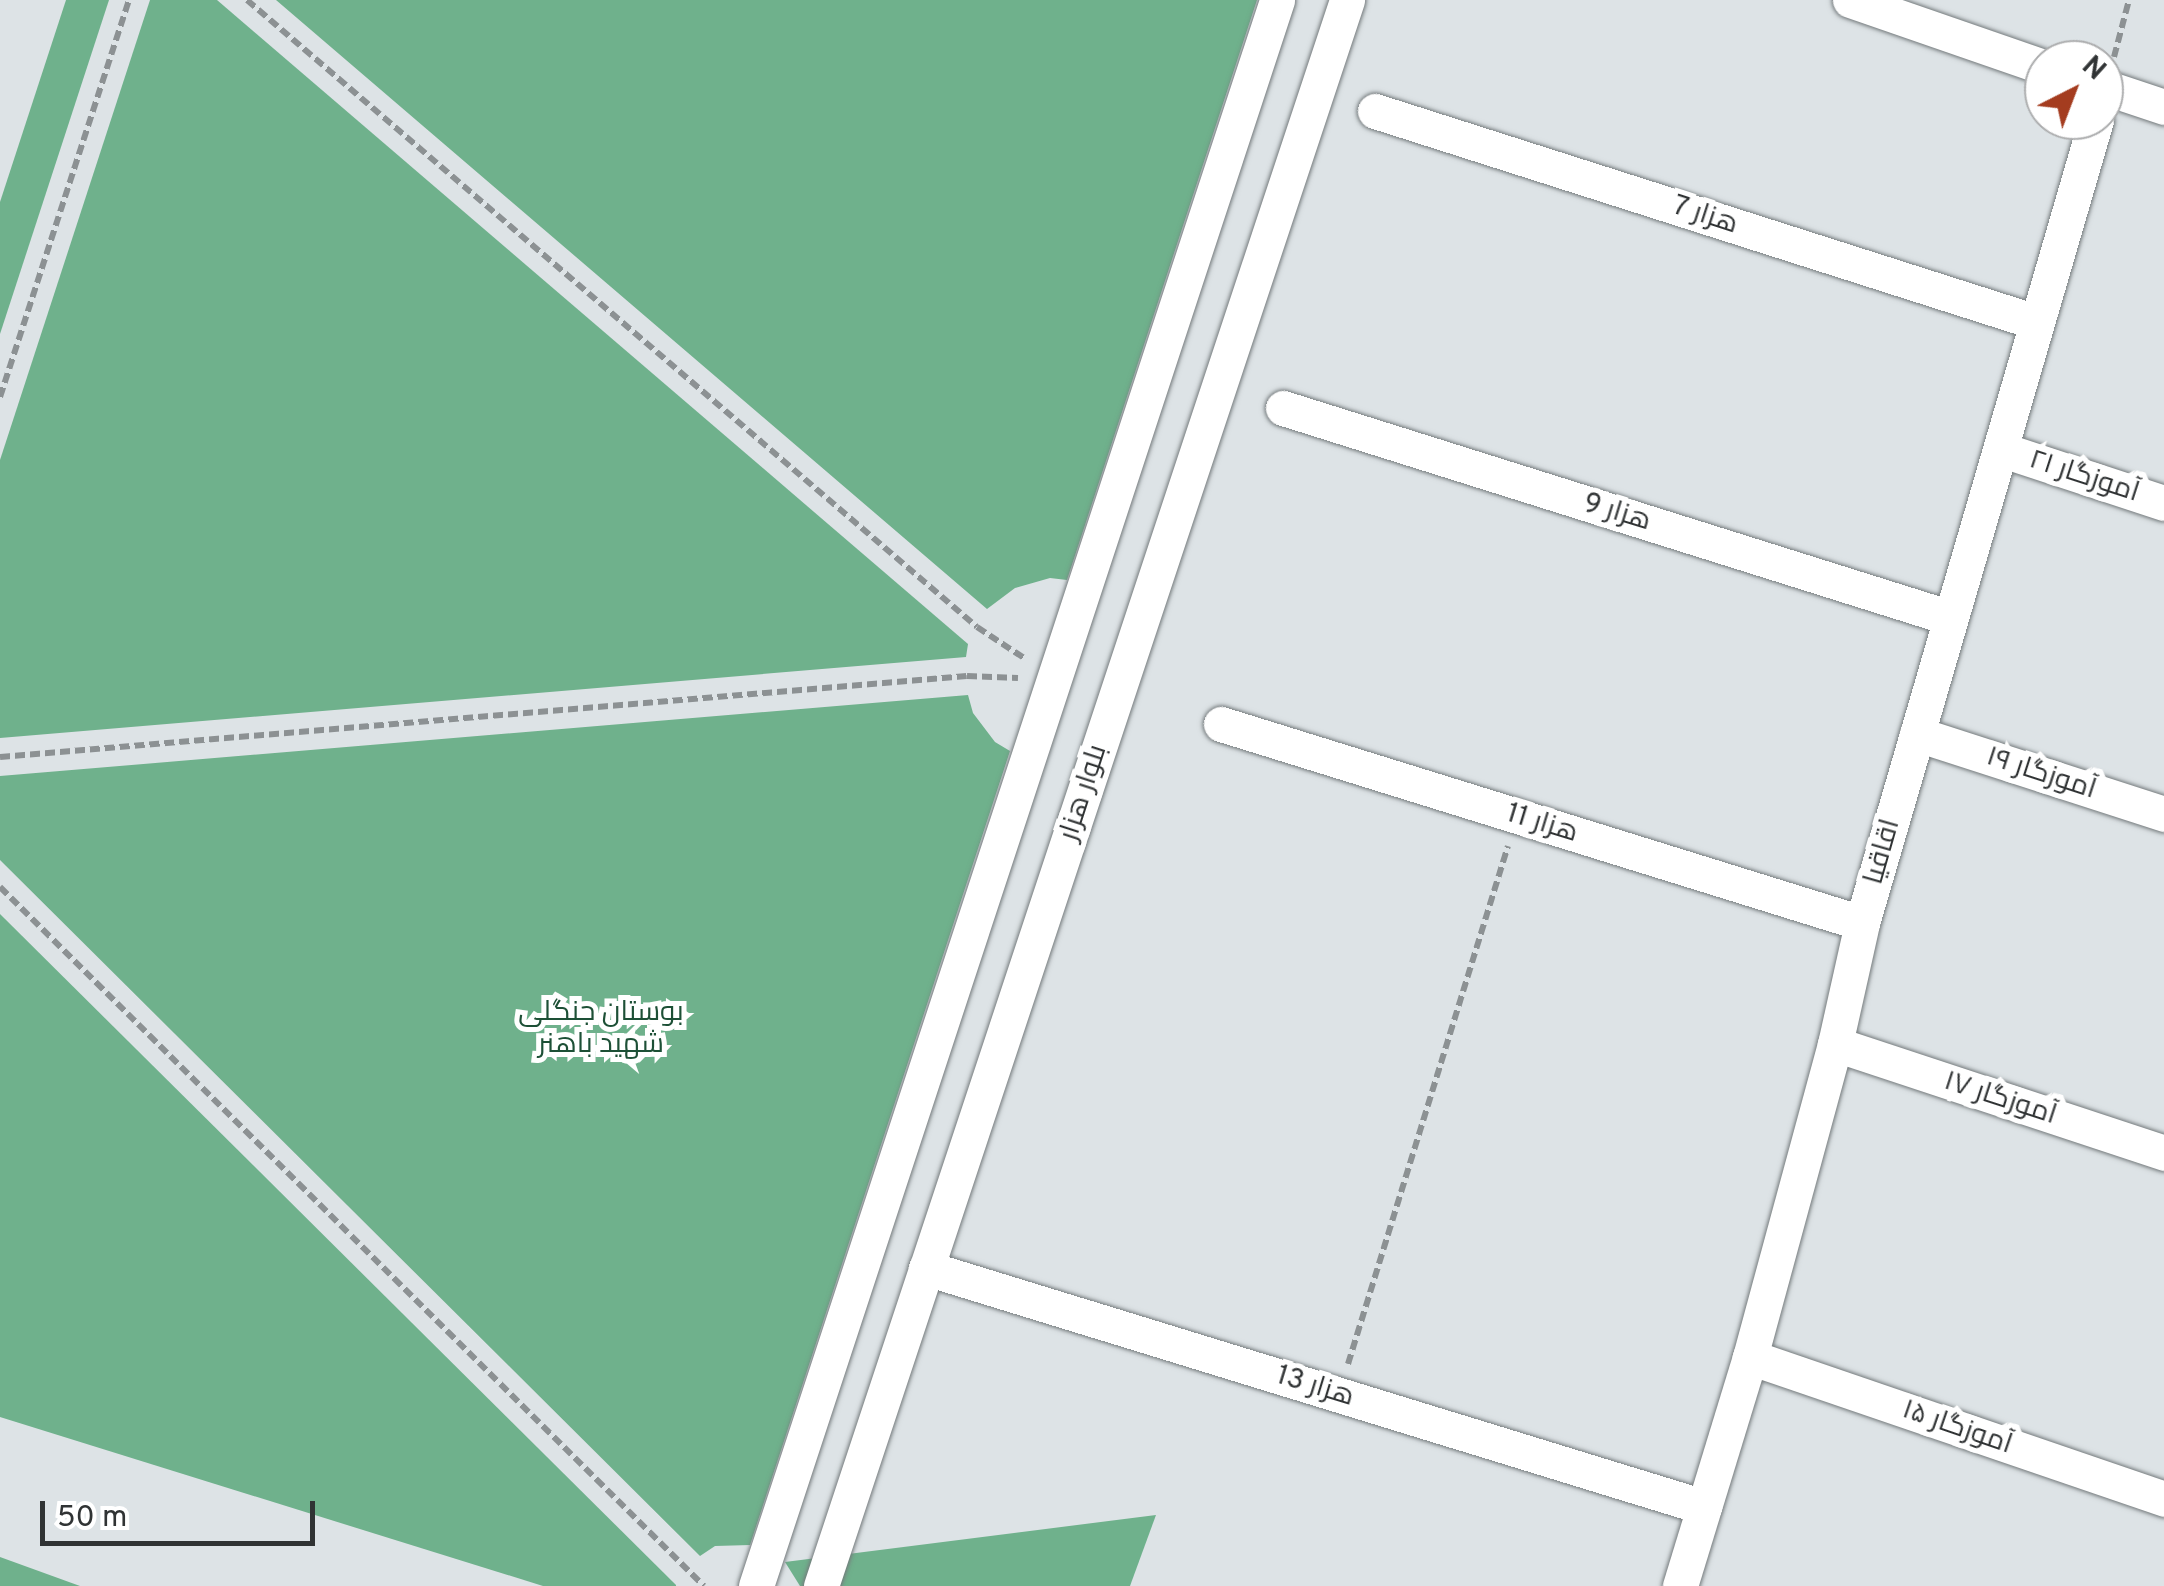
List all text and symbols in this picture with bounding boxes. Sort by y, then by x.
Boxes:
north arrow [2024,40,2124,140]
text: N [2073,49,2112,89]
street label: هزار 7 [1668,190,1742,242]
street label: آموزگار ۲۱ [2025,443,2143,511]
street label: هزار 9 [1579,487,1655,539]
street label: بلوار هزار [1053,741,1115,845]
street label: آموزگار ۱۹ [1982,741,2100,807]
street label: هزار 11 [1502,797,1582,851]
street label: اقاقیا [1858,816,1908,888]
park label: بوستان جنگلی شهید باهنر [518,996,684,1062]
street label: آموزگار ۱۷ [1940,1065,2060,1133]
street label: هزار 13 [1272,1359,1358,1415]
street label: آموزگار ۱۵ [1898,1394,2016,1462]
scale bar [45,1481,320,1543]
text: 50 m [57,1500,127,1537]

